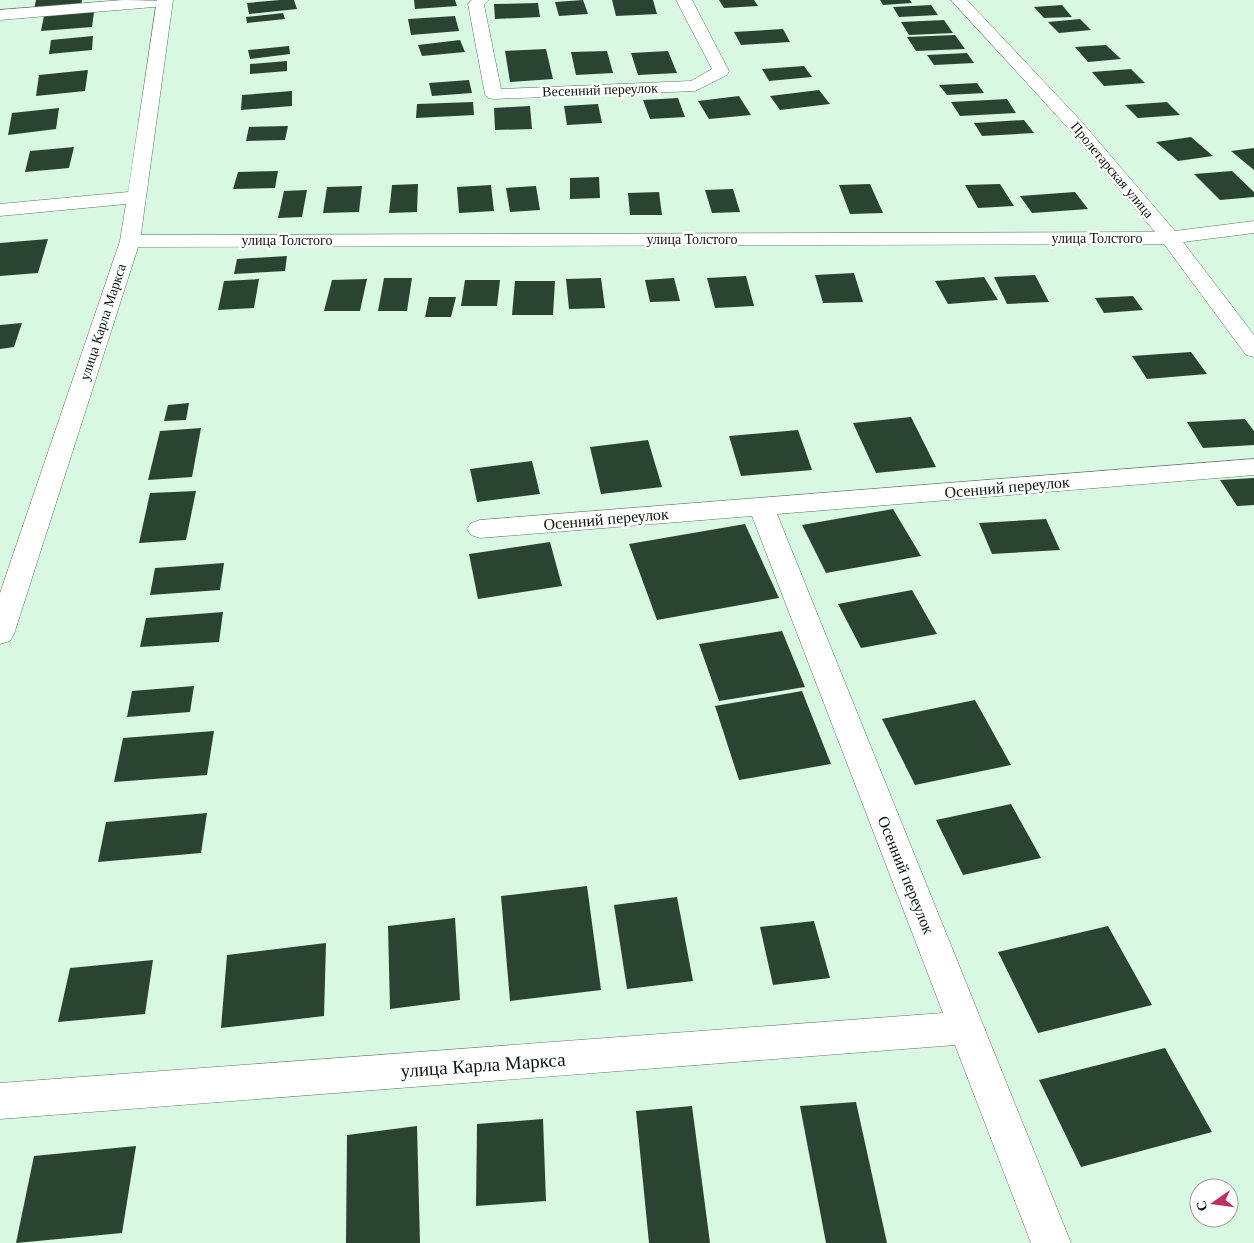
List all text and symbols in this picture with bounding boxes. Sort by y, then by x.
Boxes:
street label: Весенний переулок [542,80,658,100]
street label: Пролетарская улица [1068,119,1157,221]
street label: улица Толстого [1052,231,1142,246]
street label: улица Толстого [647,232,737,247]
street label: улица Толстого [242,233,332,248]
street label: улица Карла Маркса [77,261,129,382]
street label: Осенний переулок [944,473,1071,502]
street label: Осенний переулок [543,505,670,534]
street label: Осенний переулок [874,814,937,937]
street label: улица Карла Маркса [400,1049,567,1081]
north arrow [1189,1178,1239,1228]
text: С [1193,1199,1210,1213]

